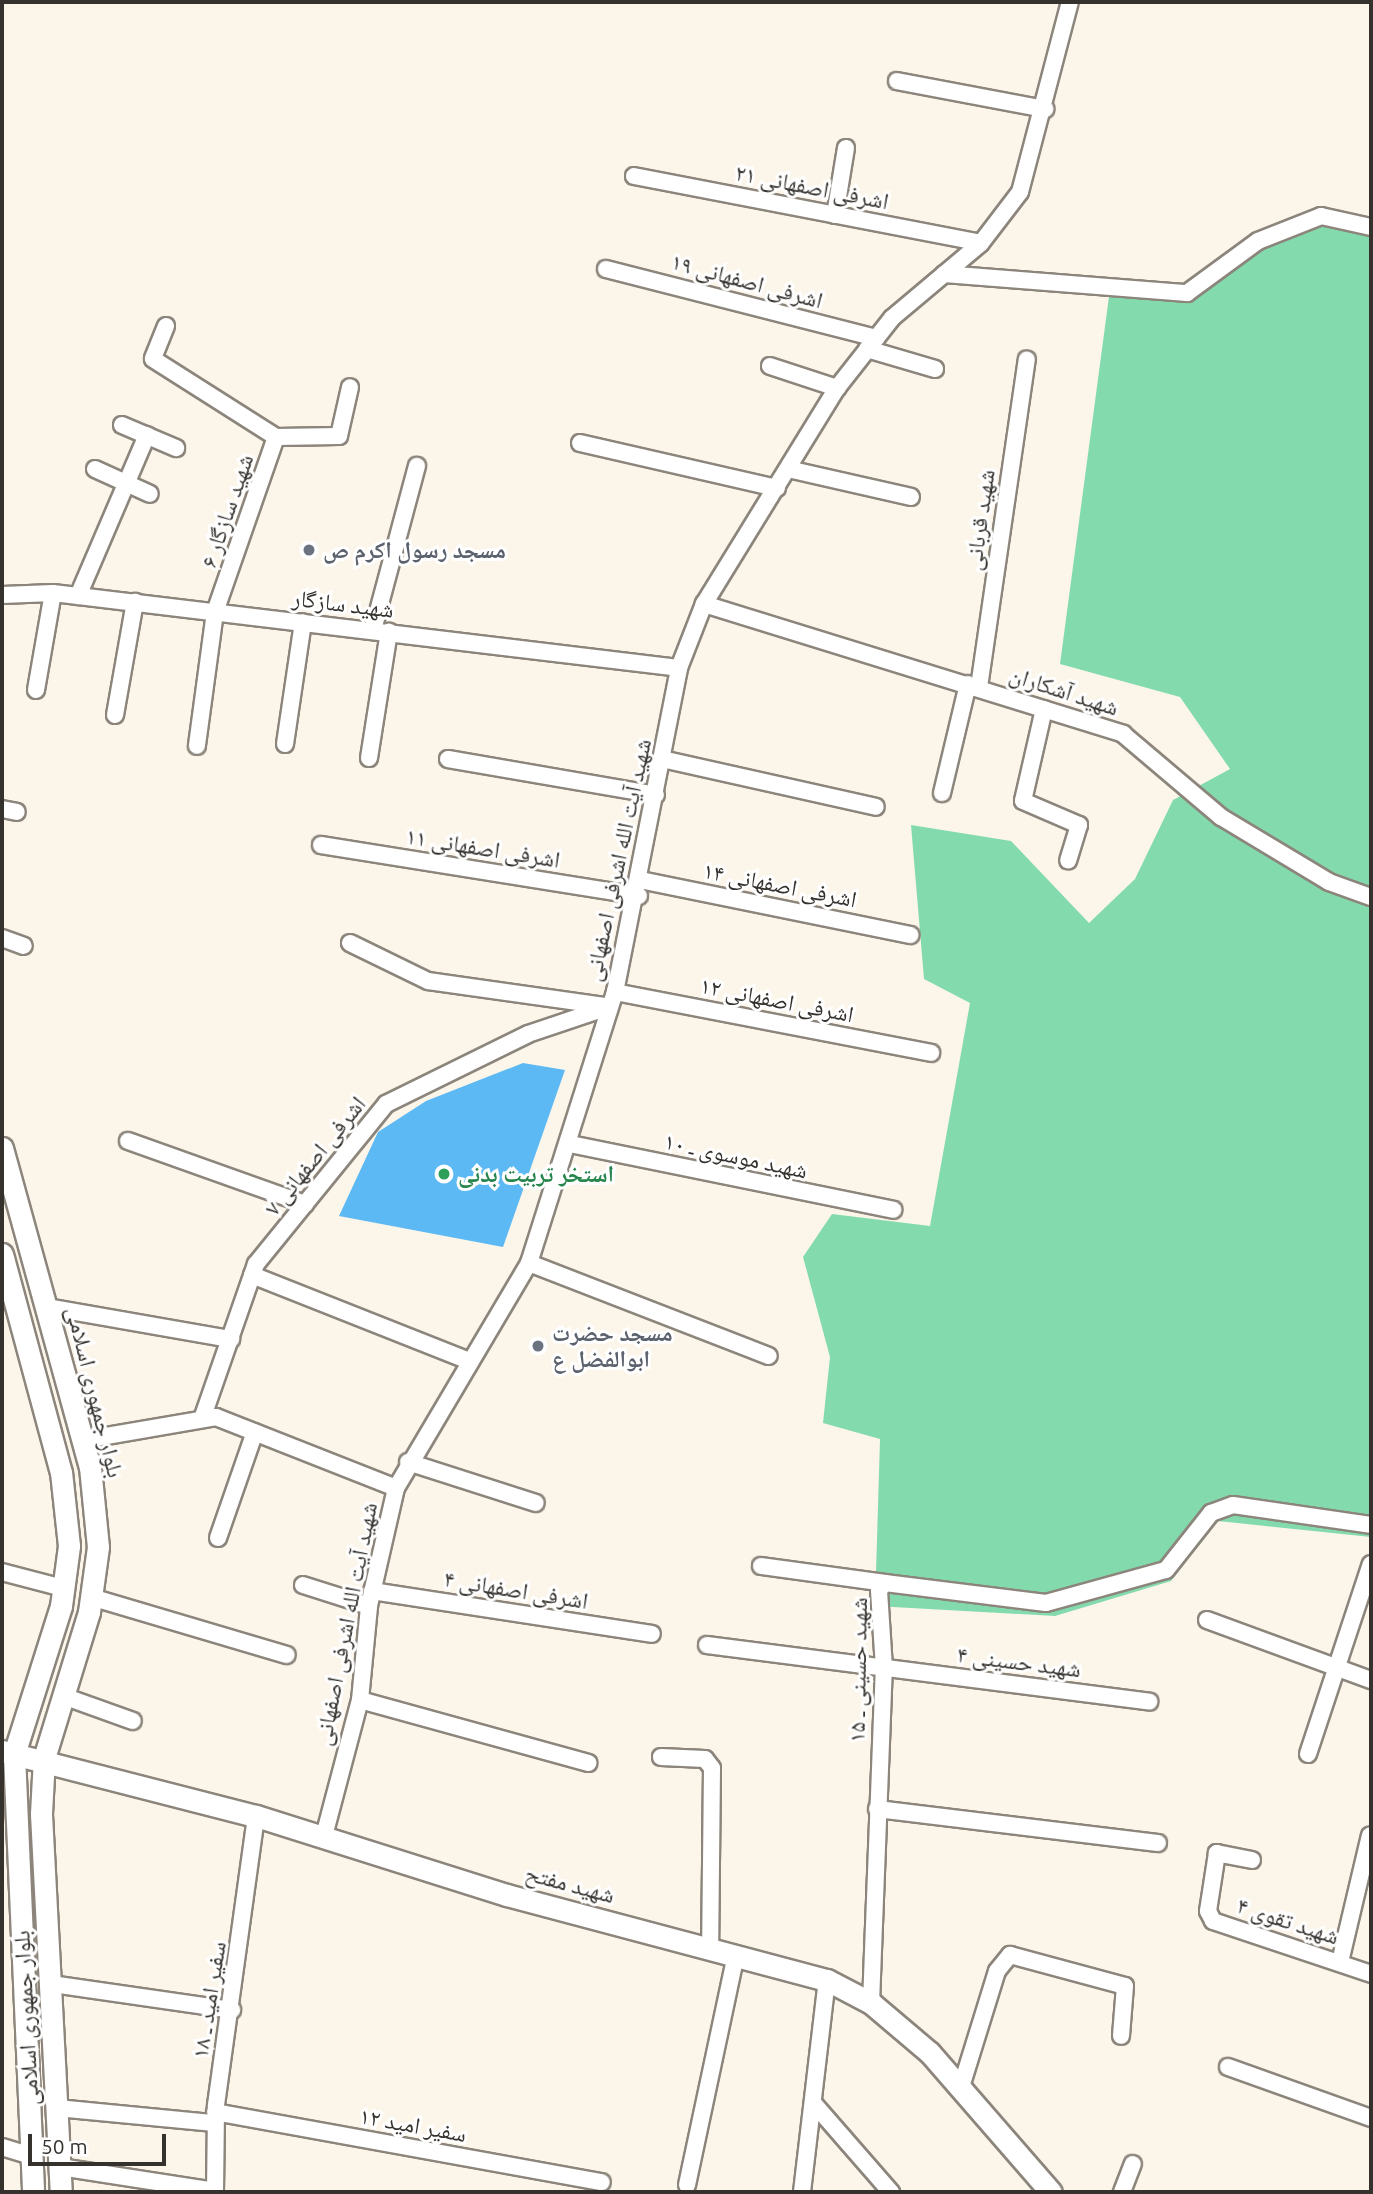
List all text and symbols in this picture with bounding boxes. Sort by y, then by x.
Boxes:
street label: اشرفی اصفهانی ۲۱ [733,159,891,215]
street label: اشرفی اصفهانی ۱۹ [668,248,826,314]
street label: شهید سازگار ۶ [195,451,259,571]
street label: شهید قربانی [959,468,1001,572]
place label: مسجد رسول اکرم ص [323,536,506,564]
marker: مسجد رسول اکرم ص [301,542,317,558]
street label: شهید سازگار [290,584,396,624]
street label: شهید آشکاران [1006,660,1122,722]
street label: شهید آیت الله اشرفی اصفهانی [579,736,657,984]
street label: اشرفی اصفهانی ۱۱ [404,822,562,874]
street label: اشرفی اصفهانی ۱۴ [701,857,859,913]
street label: اشرفی اصفهانی ۱۲ [698,972,856,1028]
street label: اشرفی اصفهانی ۷ [259,1091,371,1221]
street label: شهید موسوی ـ ۱۰ [662,1127,810,1185]
place label: استخر تربیت بدنی [458,1160,614,1188]
marker: استخر تربیت بدنی [436,1166,452,1182]
street label: بلوار جمهوری اسلامی [60,1304,130,1480]
place label: مسجد حضرت ابوالفضل ع [552,1319,673,1373]
marker: مسجد حضرت ابوالفضل ع [530,1338,546,1354]
street label: شهید آیت الله اشرفی اصفهانی [309,1500,383,1748]
street label: اشرفی اصفهانی ۴ [442,1565,590,1615]
street label: شهید حسینی ـ ۱۵ [843,1597,873,1743]
street label: شهید حسینی ۴ [955,1641,1083,1683]
street label: شهید مفتح [522,1859,618,1909]
street label: شهید تقوی ۴ [1233,1892,1343,1950]
street label: بلوار جمهوری اسلامی [8,1930,44,2106]
street label: سفیر امید ـ ۱۸ [186,1940,232,2060]
street label: سفیر امید ۱۲ [357,2102,469,2148]
scale bar [32,2120,170,2164]
text: 50 m [41,2134,88,2158]

